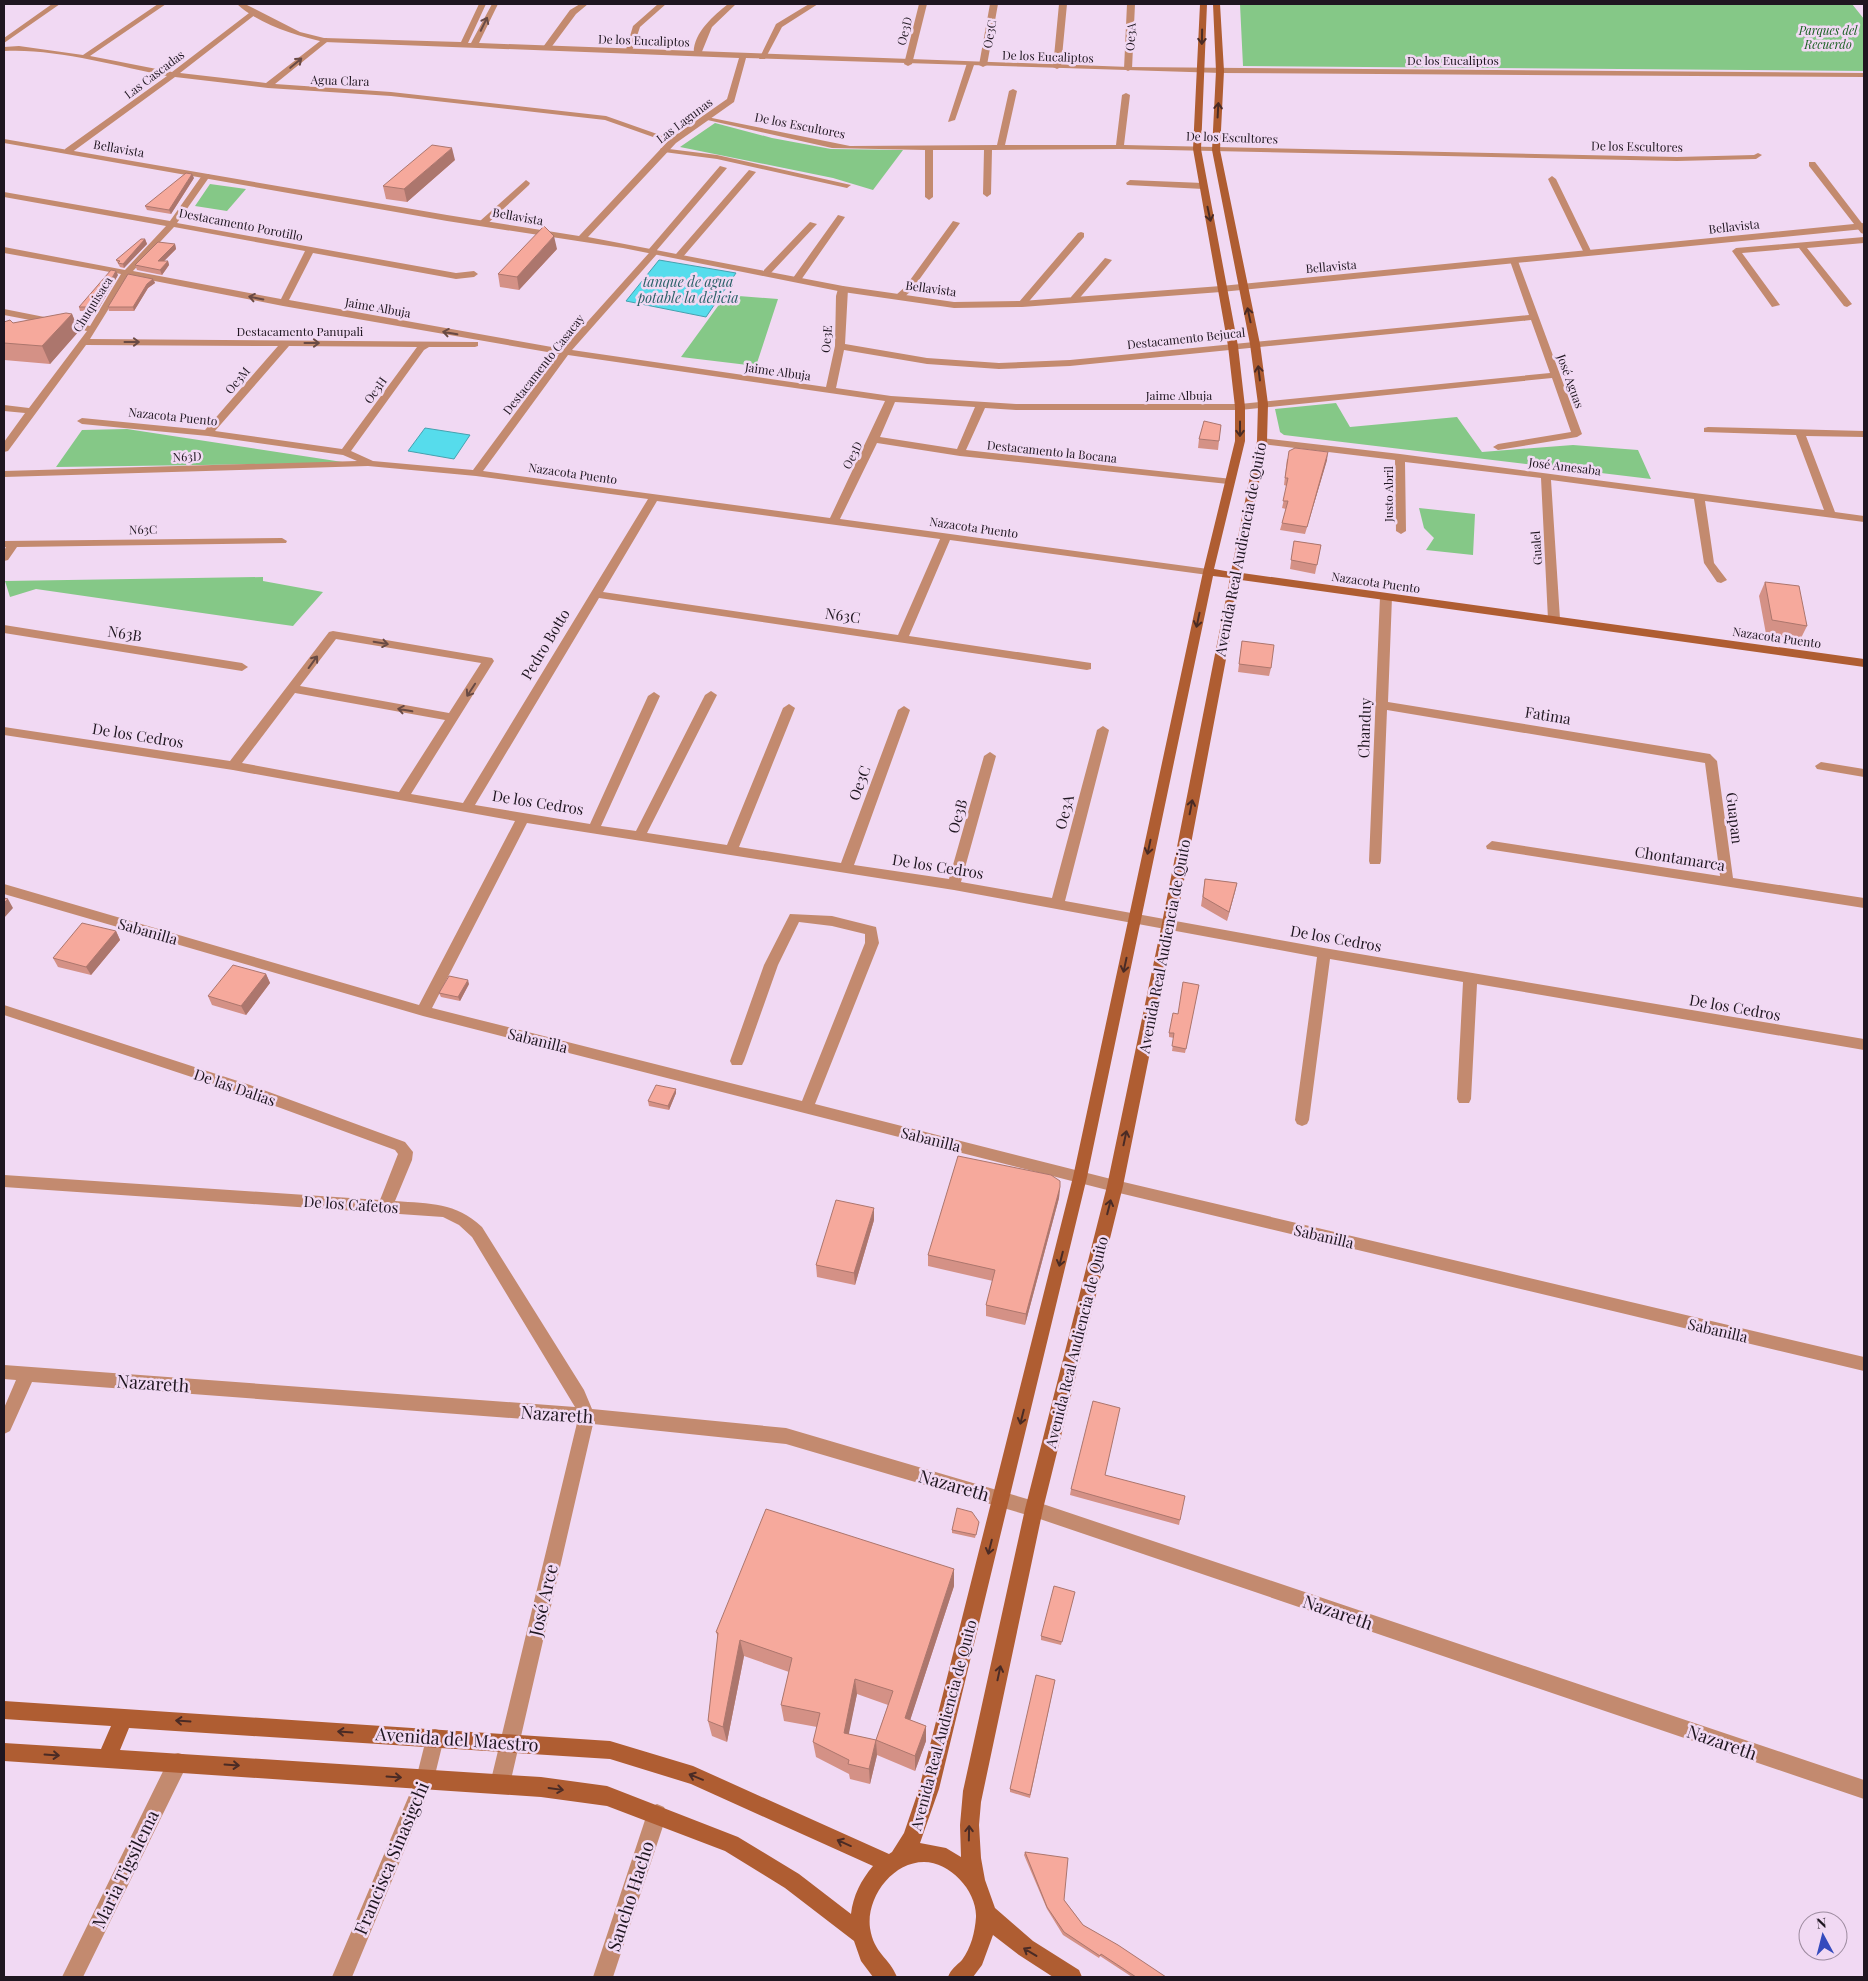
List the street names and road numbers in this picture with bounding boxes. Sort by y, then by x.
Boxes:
street label: Oe3D [893,15,915,47]
street label: Oe3C [979,19,999,49]
street label: Oe3A [1121,22,1139,51]
street label: De los Eucaliptos [598,30,690,50]
street label: Las Cascadas [121,46,187,102]
street label: De los Eucaliptos [1002,46,1094,66]
street label: De los Eucaliptos [1407,52,1499,68]
street label: Agua Clara [309,71,370,89]
street label: Las Lagunas [653,94,715,146]
street label: De los Escultores [753,108,847,142]
street label: De los Escultores [1186,127,1278,147]
street label: Bellavista [92,136,146,160]
street label: De los Escultores [1591,137,1683,155]
street label: Destacamento Porotillo [178,204,305,244]
street label: Bellavista [491,204,545,228]
street label: Bellavista [1708,215,1760,237]
street label: Bellavista [1305,256,1357,276]
street label: Chuquisaca [69,273,115,335]
street label: Bellavista [904,277,958,299]
street label: Jaime Albuja [343,293,412,321]
street label: Destacamento Casacay [499,311,587,417]
street label: Destacamento Panupali [237,323,364,339]
street label: Destacamento Bejucal [1126,324,1246,352]
street label: Oe3E [817,325,835,353]
street label: José Aguas [1553,351,1588,410]
street label: Jaime Albuja [743,358,812,384]
street label: Oe3M [221,363,253,397]
street label: Oe3H [360,373,390,407]
street label: Jaime Albuja [1145,387,1212,403]
street label: Nazacota Puento [128,403,219,429]
street label: Destacamento la Bocana [986,436,1118,466]
street label: Oe3D [838,438,866,472]
street label: Avenida Real Audiencia de Quito [1209,440,1271,659]
street label: N63D [172,447,202,464]
street label: José Amesaba [1527,454,1602,478]
street label: Nazacota Puento [528,459,619,487]
street label: Justo Abril [1380,465,1396,523]
street label: Nazacota Puento [929,513,1020,541]
street label: N63C [129,521,157,537]
street label: Gualel [1527,530,1545,566]
street label: Nazacota Puento [1331,568,1422,596]
street label: N63C [824,603,862,627]
street label: Pedro Botto [516,605,574,683]
street label: N63B [106,620,144,646]
street label: Nazacota Puento [1732,623,1823,651]
street label: Chanduy [1353,697,1375,759]
street label: Fatima [1524,702,1573,729]
street label: De los Cedros [91,718,185,752]
street label: Oe3C [843,763,875,803]
street label: De los Cedros [491,785,585,819]
street label: Guapan [1722,791,1748,845]
street label: Oe3A [1050,792,1078,831]
street label: Oe3B [943,797,971,835]
street label: Avenida Real Audiencia de Quito [1133,837,1195,1056]
street label: Chontamarca [1633,841,1727,875]
street label: De los Cedros [891,849,985,883]
street label: Sabanilla [116,913,181,949]
street label: De los Cedros [1289,920,1383,956]
street label: De los Cedros [1688,989,1782,1025]
street label: Sabanilla [506,1023,570,1057]
street label: De las Dalias [192,1064,278,1110]
street label: Sabanilla [899,1122,963,1156]
street label: De los Cafetos [303,1191,399,1217]
street label: Sabanilla [1292,1219,1356,1253]
street label: Avenida Real Audiencia de Quito [1040,1234,1112,1451]
street label: Sabanilla [1686,1313,1750,1347]
street label: Nazareth [116,1368,190,1398]
street label: Nazareth [520,1399,594,1429]
street label: Nazareth [916,1463,993,1507]
street label: José Arce [523,1562,563,1639]
street label: Nazareth [1300,1589,1377,1635]
street label: Avenida Real Audiencia de Quito [905,1617,981,1834]
street label: Nazareth [1684,1719,1761,1765]
street label: Avenida del Maestro [374,1721,540,1757]
street label: Francisca Sinasigchi [348,1778,434,1938]
street label: Maria Tigsilema [86,1806,164,1932]
street label: Sancho Hacho [601,1838,659,1954]

